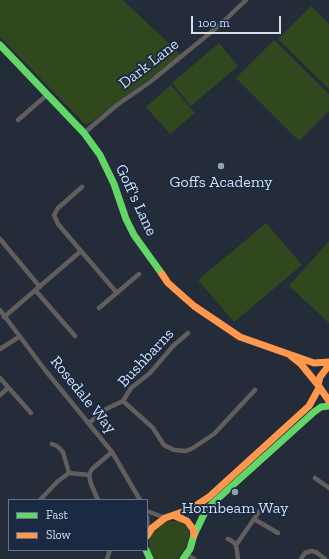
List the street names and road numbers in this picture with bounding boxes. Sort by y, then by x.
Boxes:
street label: Dark Lane [115,35,183,93]
street label: Goff's Lane [111,161,161,239]
street label: Bushbarns [114,324,178,392]
street label: Rosedale Way [46,352,120,438]

